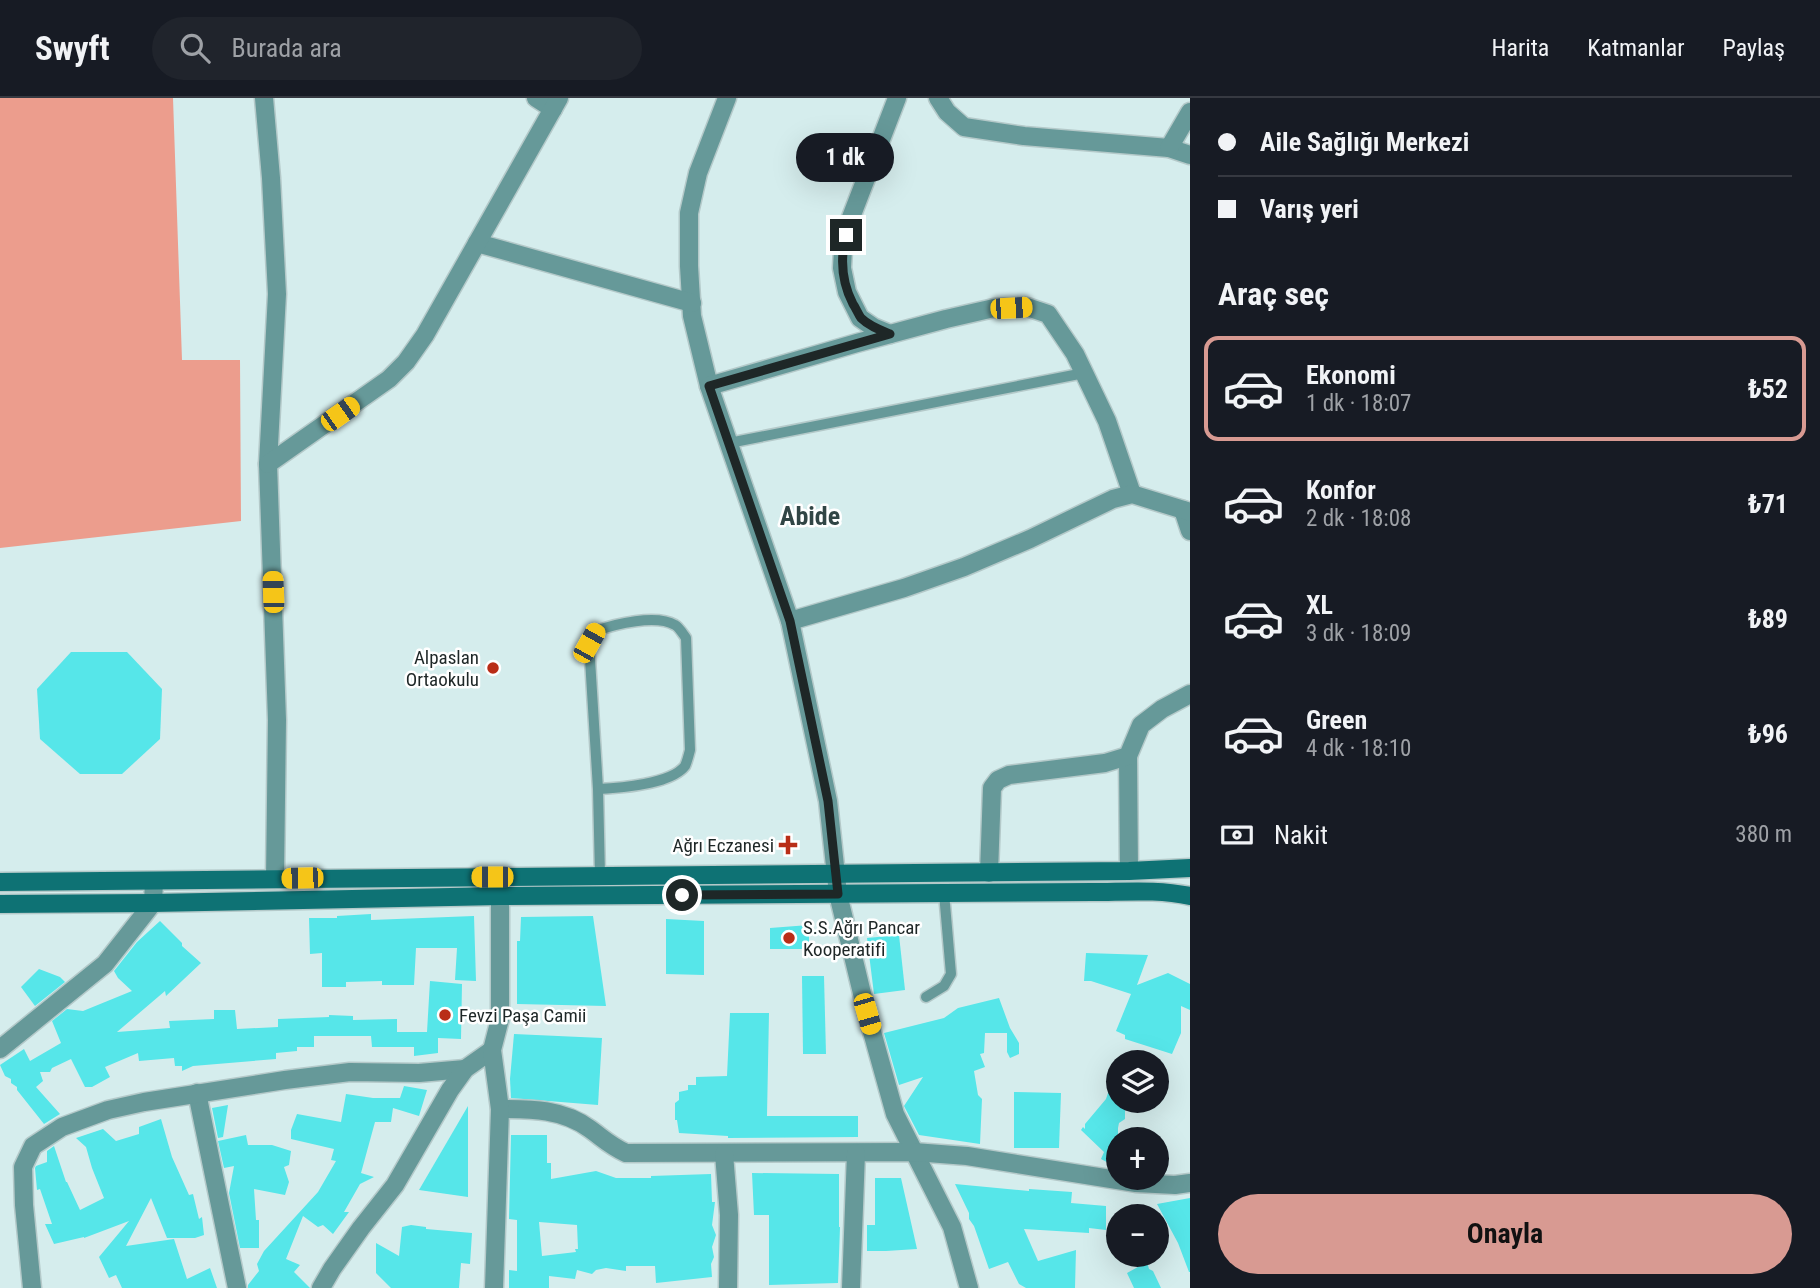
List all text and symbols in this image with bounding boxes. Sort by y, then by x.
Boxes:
search box [152,17,642,80]
text: Swyft [35,29,110,68]
icon: search [176,29,214,67]
text: Burada ara [232,33,342,63]
text: Harita [1492,34,1549,62]
text: Katmanlar [1587,34,1685,62]
text: Paylaş [1723,34,1785,62]
text: Aile Sağlığı Merkezi [1260,127,1469,157]
callout: 1 dk [797,134,895,183]
text: 1 dk [825,144,865,171]
text: Varış yeri [1260,194,1359,224]
route end [830,219,862,251]
text: Araç seç [1218,275,1329,313]
car [990,296,1033,320]
icon: car [1222,357,1285,420]
text: Ekonomi [1306,360,1396,390]
text: ₺52 [1748,374,1788,404]
text: 1 dk · 18:07 [1306,390,1411,417]
car [317,393,364,435]
icon: car [1222,472,1285,535]
text: Konfor [1306,475,1376,505]
text: ₺71 [1748,489,1788,519]
district label: Abide [780,501,840,531]
text: 2 dk · 18:08 [1306,505,1411,532]
car [262,571,285,613]
icon: car [1222,587,1285,650]
text: XL [1306,590,1333,620]
text: ₺89 [1748,604,1788,634]
car [570,620,609,666]
text: 3 dk · 18:09 [1306,620,1411,647]
place label: Alpaslan Ortaokulu [406,646,479,691]
marker: Alpaslan Ortaokulu [485,660,501,676]
icon: car [1222,702,1285,765]
text: Green [1306,705,1367,735]
text: ₺96 [1748,719,1788,749]
text: 4 dk · 18:10 [1306,735,1411,762]
icon: cash [1218,816,1256,854]
text: Nakit [1274,820,1328,850]
text: 380 m [1735,821,1792,848]
place label: Ağrı Eczanesi [672,834,774,857]
marker: Ağrı Eczanesi [780,837,796,853]
car [281,867,324,889]
car [472,867,514,888]
route start [666,879,698,911]
place label: S.S.Ağrı Pancar Kooperatifi [803,916,920,961]
marker: S.S.Ağrı Pancar Kooperatifi [781,930,797,946]
car [852,991,883,1037]
place label: Fevzi Paşa Camii [459,1004,586,1027]
marker: Fevzi Paşa Camii [437,1007,453,1023]
map controls [1106,1050,1169,1267]
button: layers [1106,1050,1169,1113]
button: + [1106,1127,1169,1190]
button: Onayla [1218,1194,1792,1274]
button: − [1106,1204,1169,1267]

